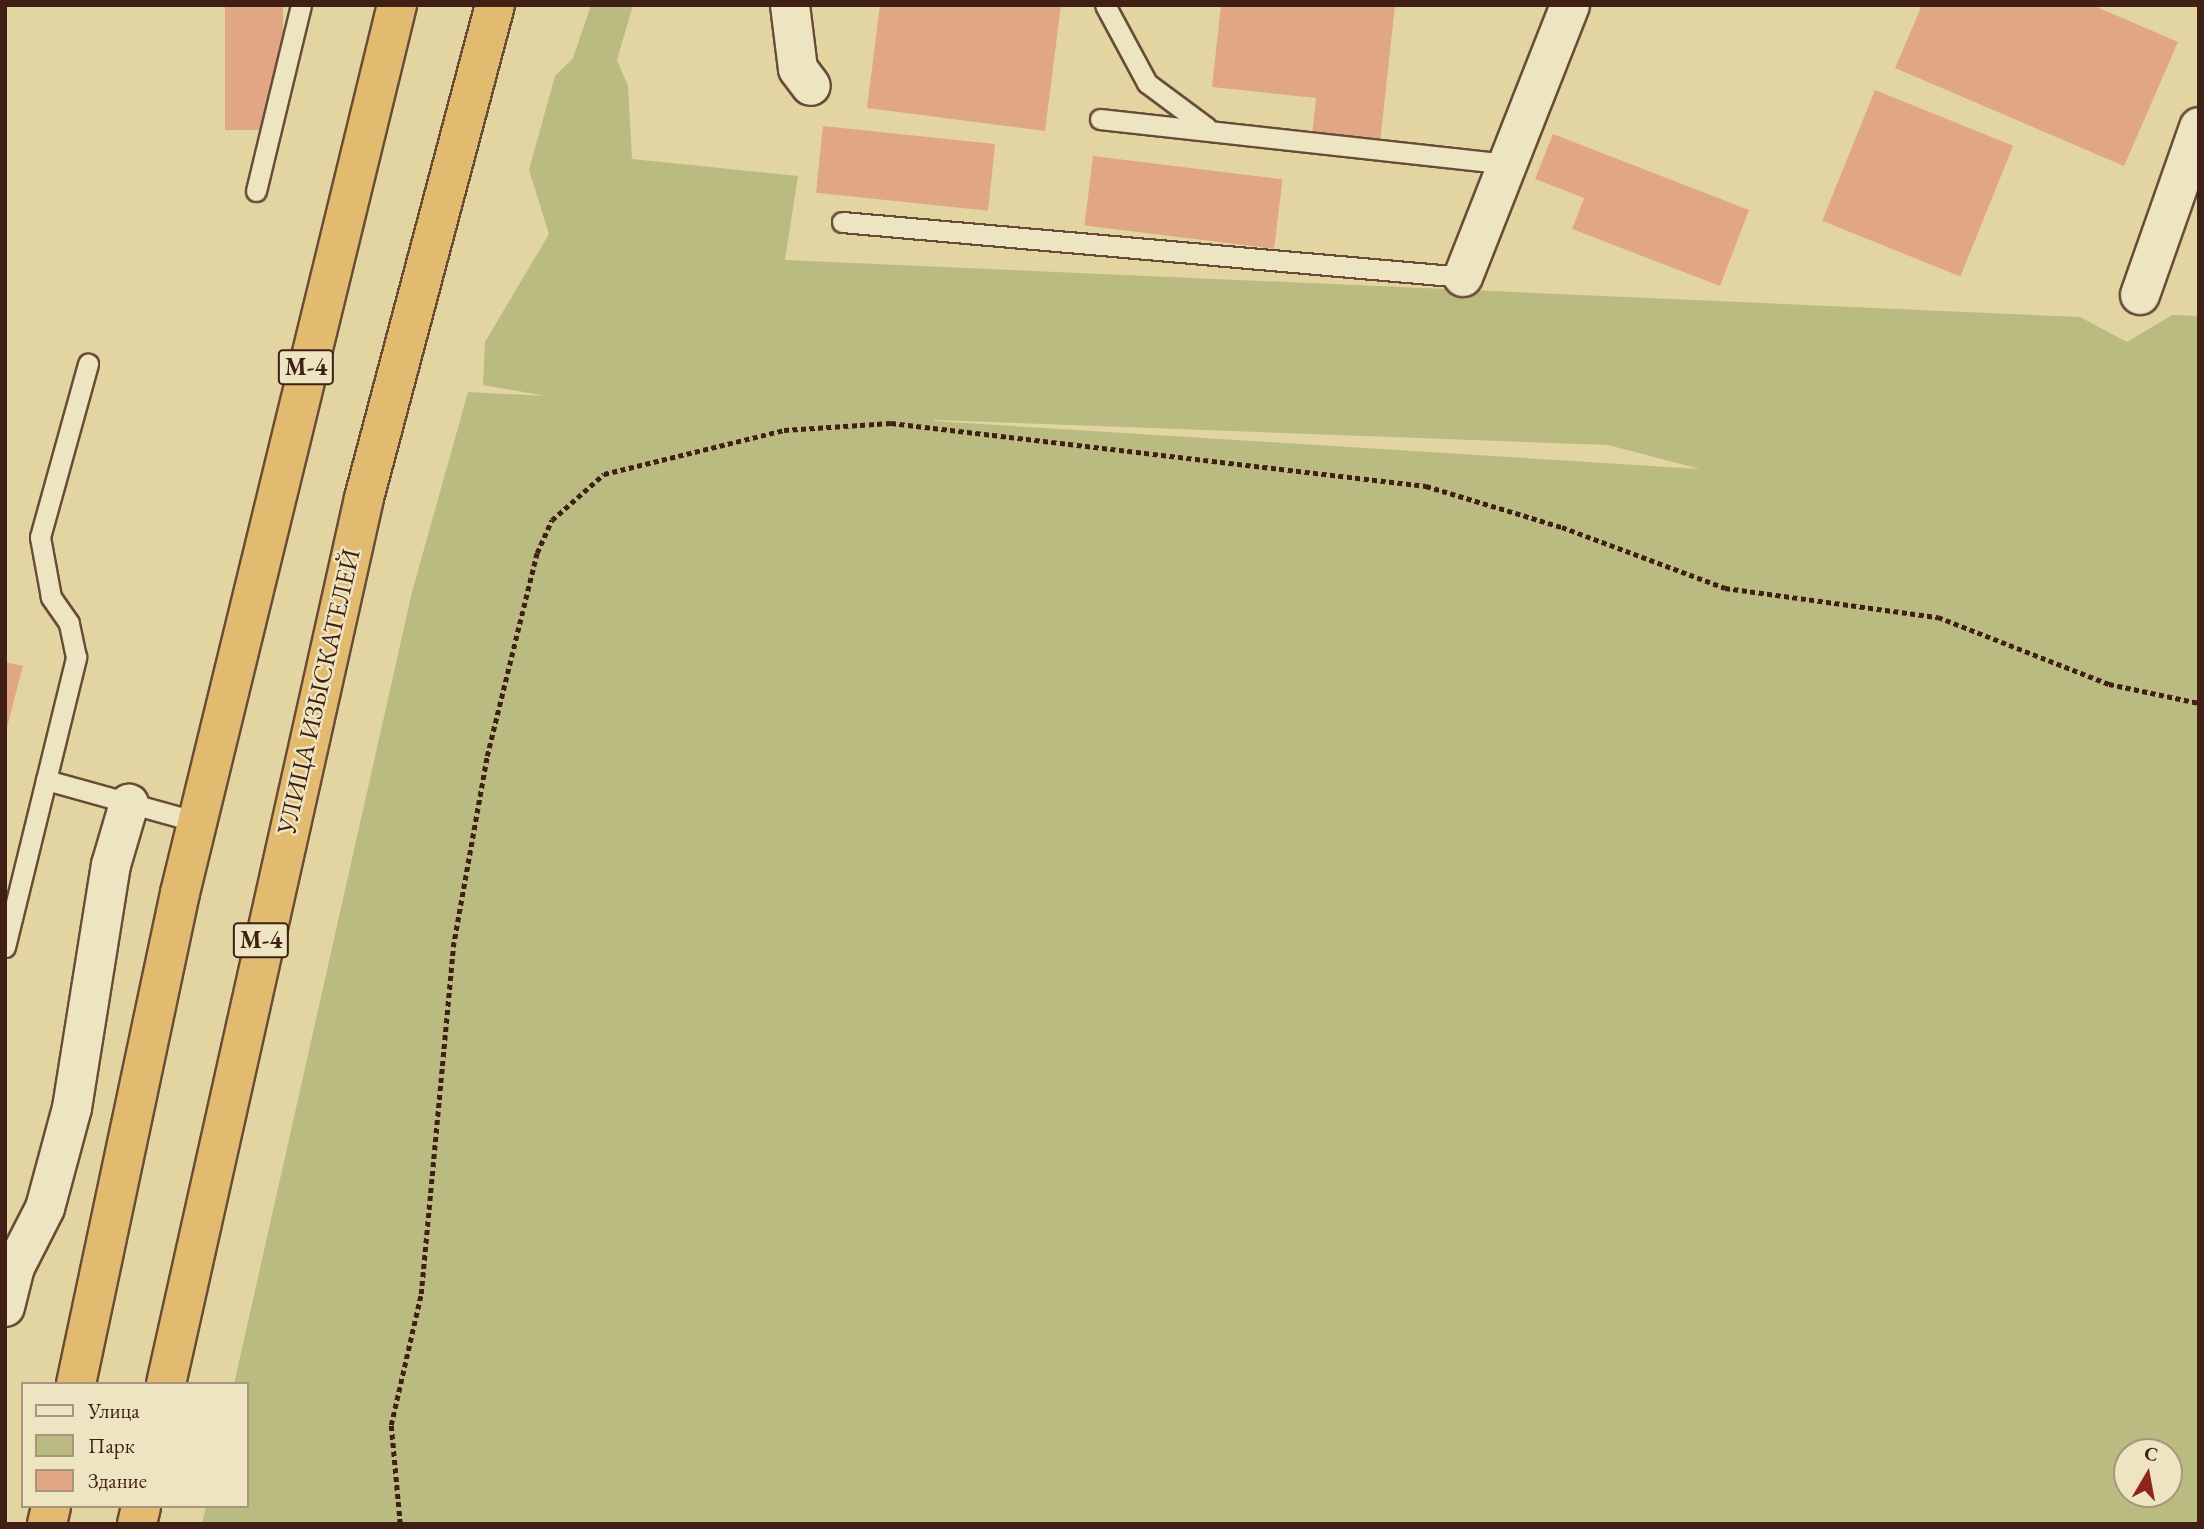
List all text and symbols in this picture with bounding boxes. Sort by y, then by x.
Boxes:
road number: М-4 [276,346,336,388]
street label: УЛИЦА ИЗЫСКАТЕЛЕЙ [271,546,367,838]
road number: М-4 [231,920,291,960]
legend [21,1382,248,1508]
text: Улица [88,1397,140,1424]
text: Парк [88,1432,135,1459]
north arrow [2113,1438,2183,1508]
text: С [2143,1440,2160,1467]
text: Здание [88,1467,147,1494]

